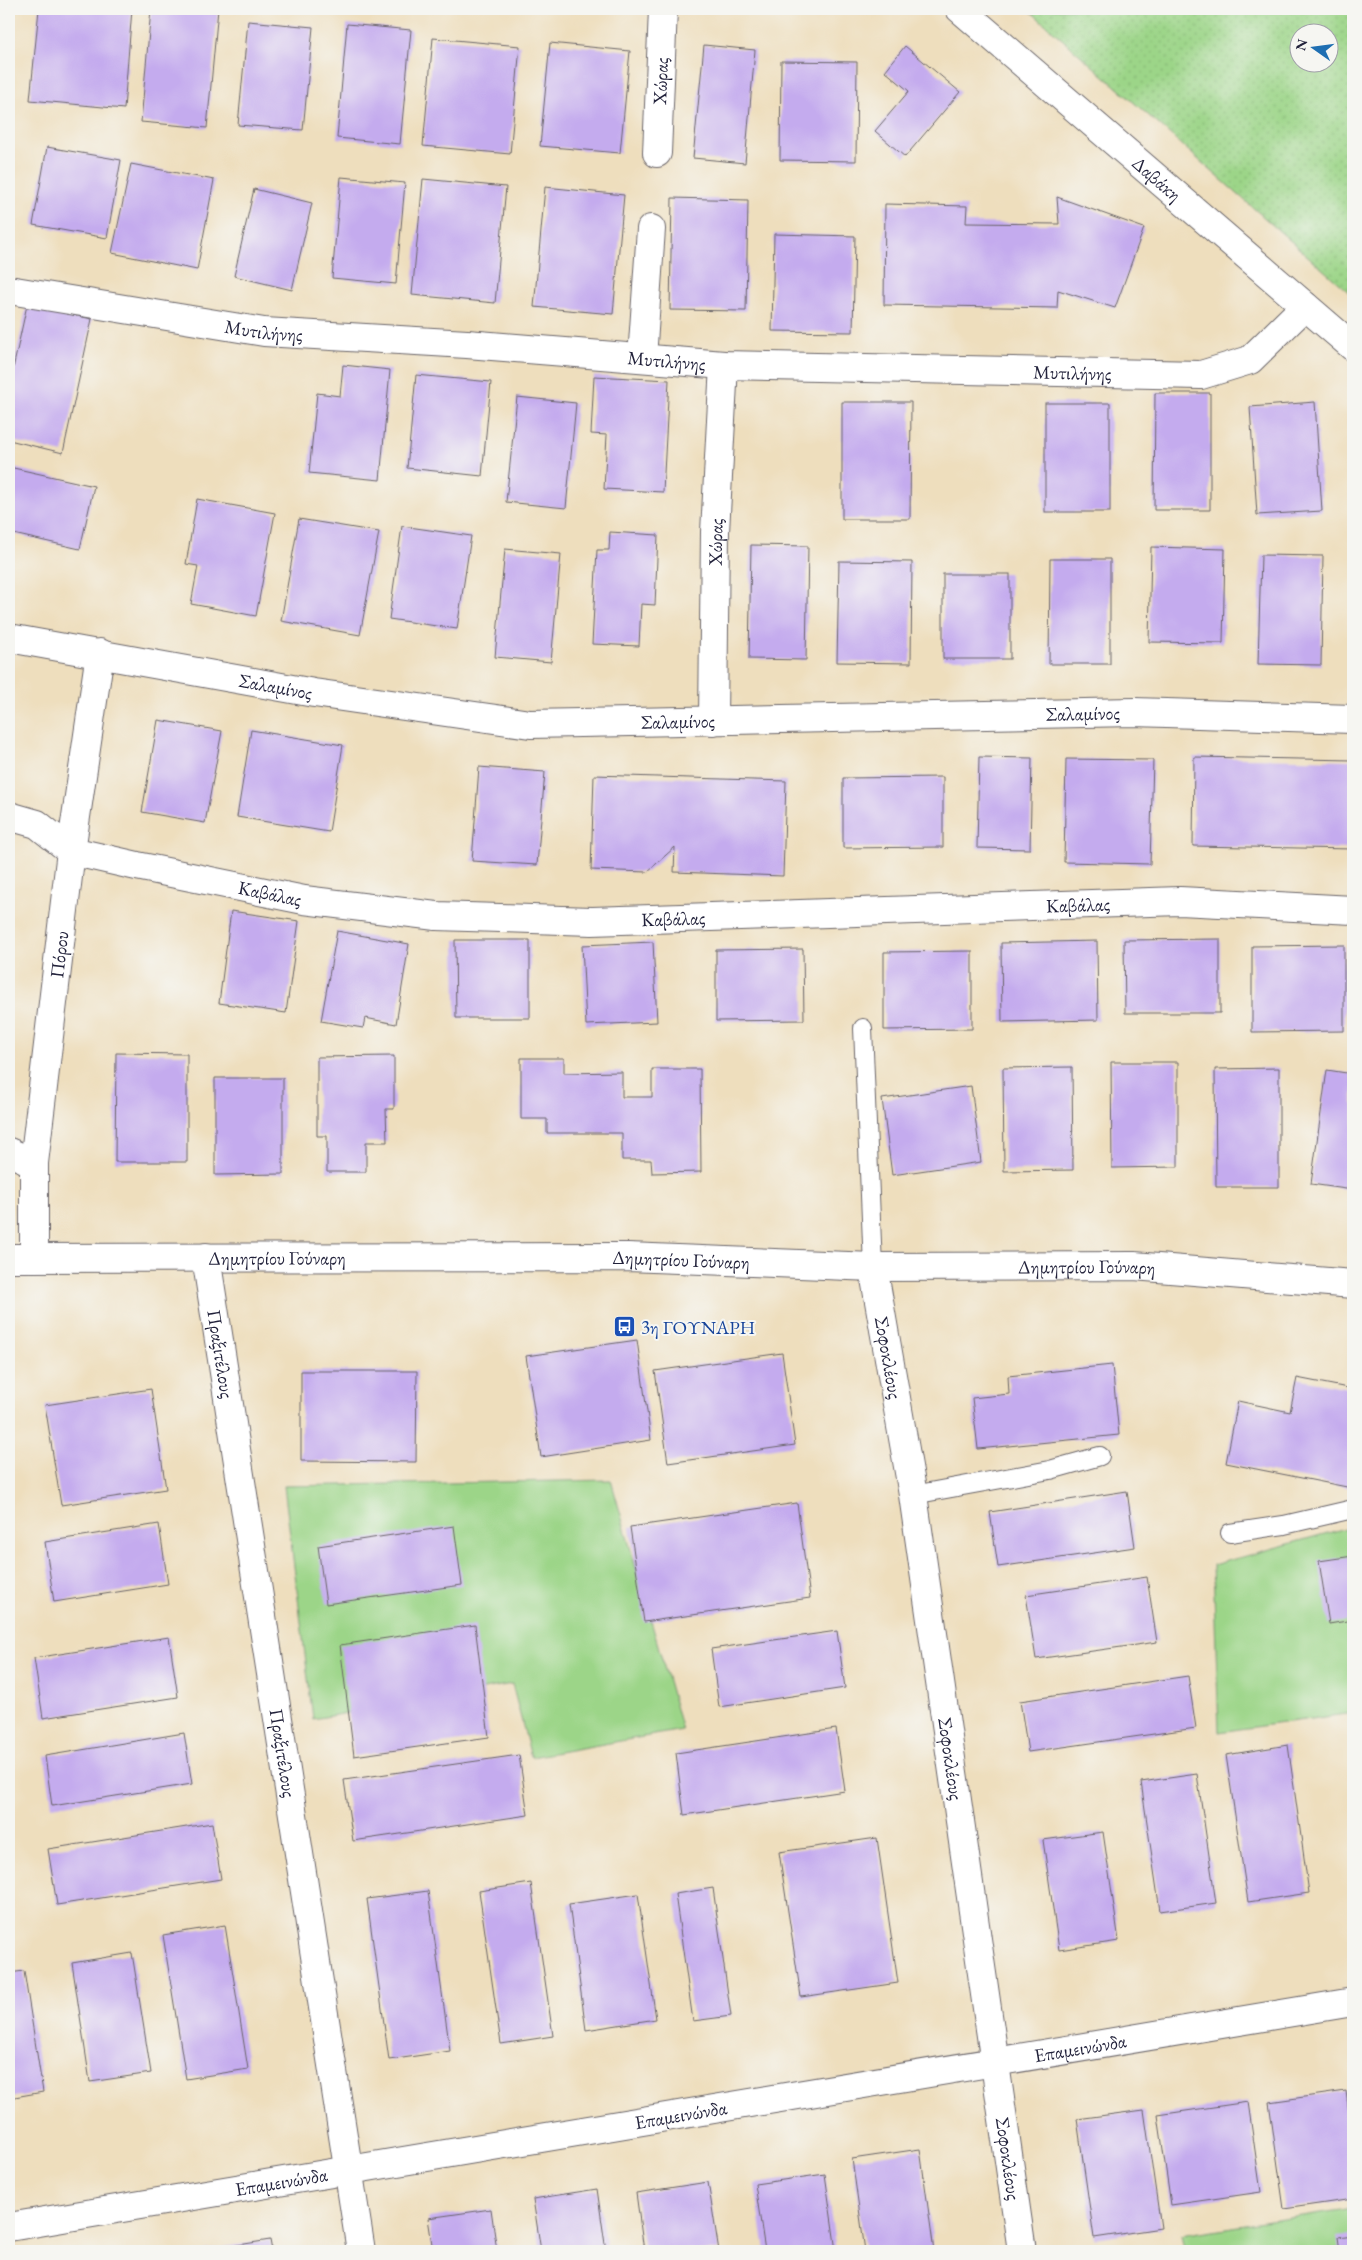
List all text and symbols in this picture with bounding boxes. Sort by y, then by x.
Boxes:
north arrow [1290,22,1340,72]
text: N [1291,37,1312,53]
street label: Χώρας [647,57,674,106]
street label: Δαβάκη [1127,151,1187,207]
street label: Μυτιλήνης [223,314,303,347]
street label: Μυτιλήνης [626,345,707,376]
street label: Μυτιλήνης [1033,359,1112,386]
street label: Χώρας [703,518,729,567]
street label: Σαλαμίνος [237,668,314,705]
street label: Σαλαμίνος [1045,700,1120,727]
street label: Σαλαμίνος [641,708,715,735]
street label: Καβάλας [236,875,304,912]
street label: Καβάλας [1046,891,1110,919]
street label: Καβάλας [641,905,706,932]
street label: Πόρου [44,930,74,979]
street label: Δημητρίου Γούναρη [208,1245,346,1271]
street label: Δημητρίου Γούναρη [612,1245,750,1275]
street label: Δημητρίου Γούναρη [1018,1254,1157,1281]
street label: Πραξιτέλους [201,1308,240,1400]
street label: Σοφοκλέους [869,1314,908,1401]
bus stop icon: 3η ΓΟΥΝΑΡΗ [613,1315,637,1339]
place label: 3η ΓΟΥΝΑΡΗ [641,1315,755,1340]
street label: Πραξιτέλους [264,1707,302,1799]
street label: Σοφοκλέους [932,1716,969,1802]
street label: Επαμεινώνδα [1032,2028,1128,2068]
street label: Επαμεινώνδα [633,2095,729,2135]
street label: Σοφοκλέους [990,2116,1027,2202]
street label: Επαμεινώνδα [233,2162,330,2202]

